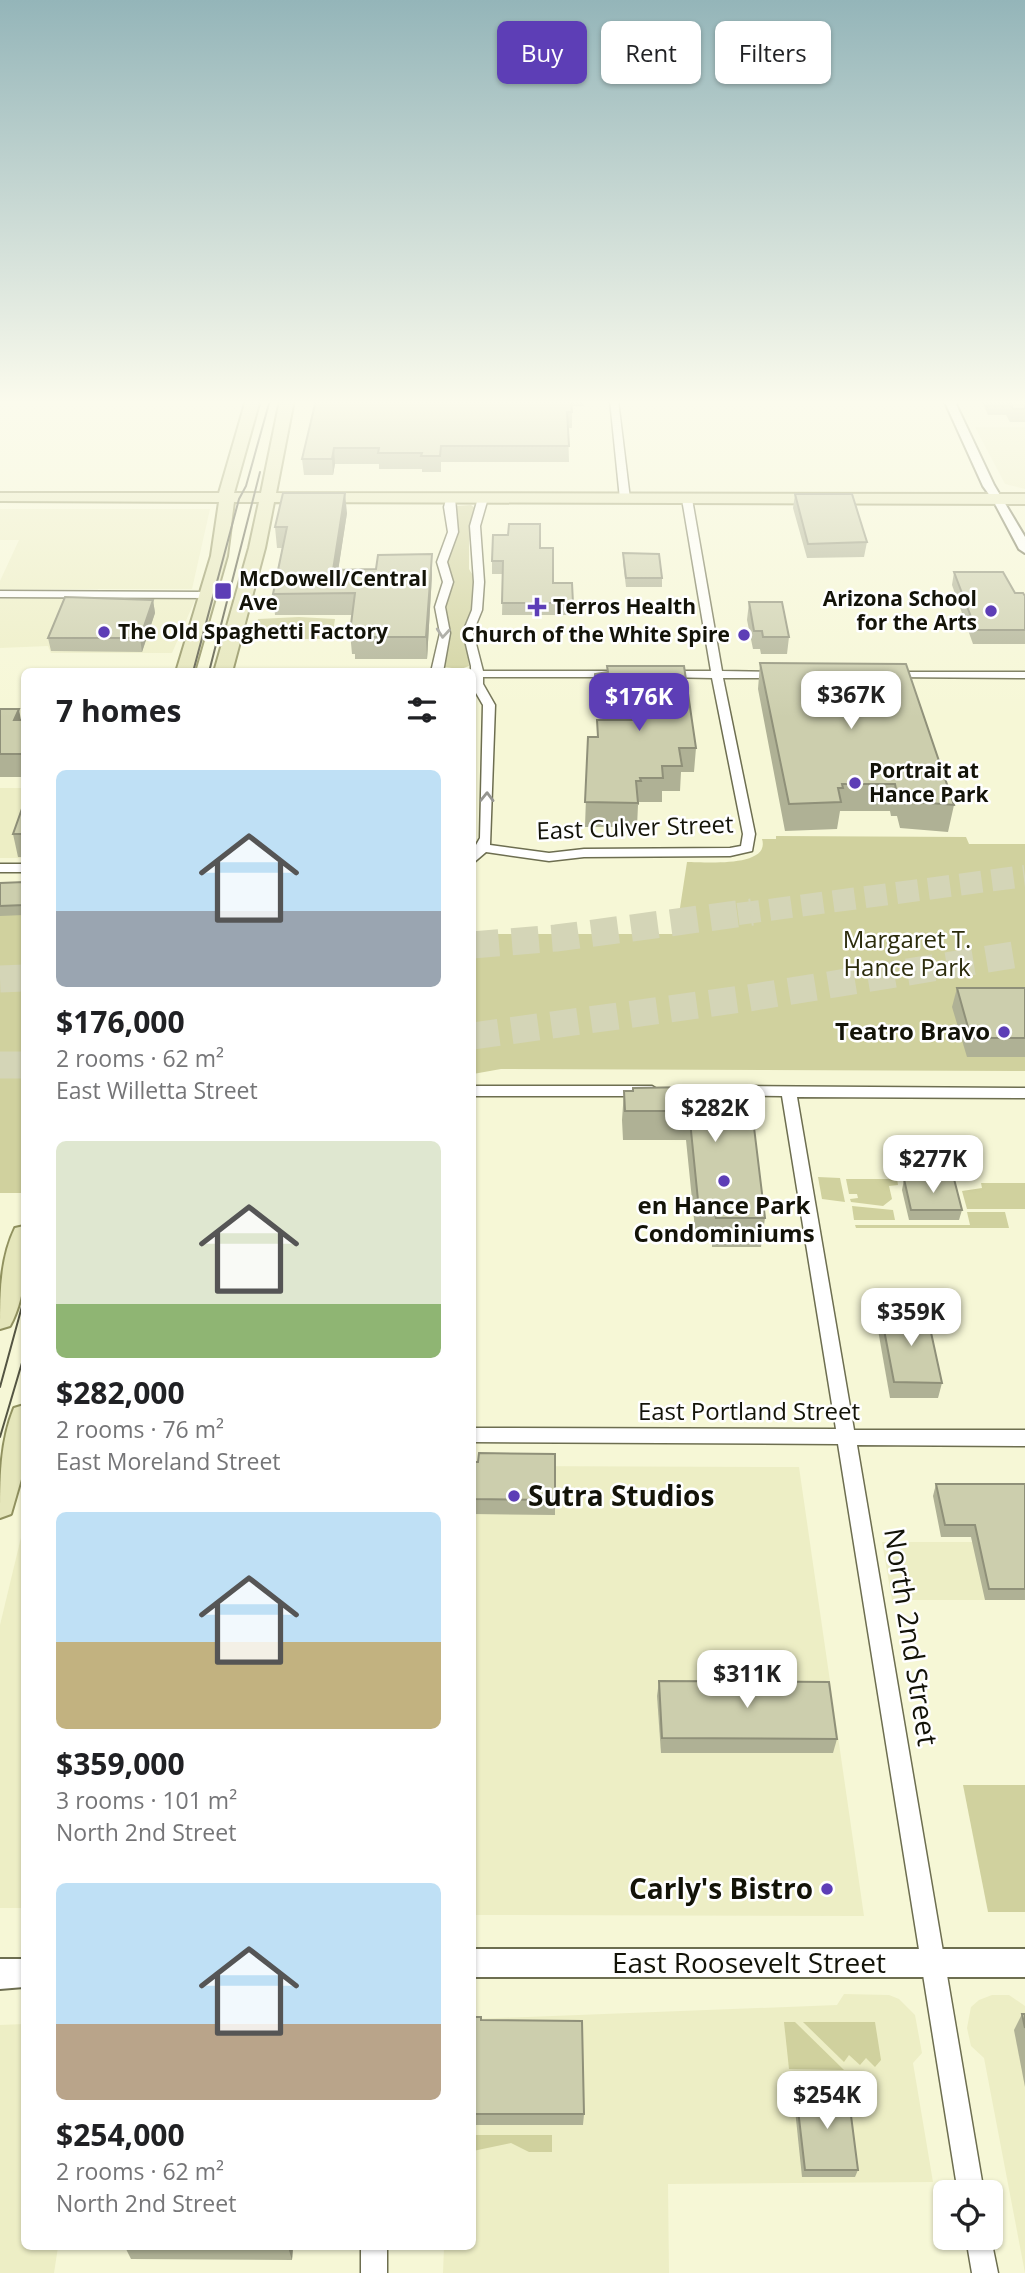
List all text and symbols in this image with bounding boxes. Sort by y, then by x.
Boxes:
chip: Buy [497,21,587,84]
chip: Rent [601,21,701,84]
chip: Filters [715,21,831,84]
place label: McDowell/Central Ave [239,564,427,616]
marker: McDowell/Central Ave [213,581,233,601]
place label: Arizona School for the Arts [823,584,977,636]
place label: Terros Health [553,592,696,620]
marker: Terros Health [527,597,547,617]
marker: Arizona School for the Arts [983,603,999,619]
place label: The Old Spaghetti Factory [118,617,388,645]
place label: Church of the White Spire [461,620,730,648]
marker: The Old Spaghetti Factory [96,624,112,640]
marker: Church of the White Spire [736,627,752,643]
one-way arrow [436,628,451,639]
pin: $367K [802,672,900,731]
pin: $176K [590,674,688,733]
text: $367K [817,678,885,710]
text: $176K [605,680,673,712]
text: 7 homes [56,690,181,731]
icon: filters [403,691,441,729]
place label: Portrait at Hance Park [869,756,990,808]
marker: Portrait at Hance Park [847,775,863,791]
one-way arrow [479,791,494,802]
street label: East Culver Street [536,807,734,846]
icon: home [186,815,312,941]
park label: Margaret T. Hance Park [843,922,971,983]
text: $176,000 [56,1001,185,1042]
place label: Teatro Bravo [835,1014,990,1047]
marker: Teatro Bravo [996,1024,1012,1040]
text: 2 rooms · 62 m² [56,1042,224,1074]
text: East Willetta Street [56,1074,258,1106]
pin: $282K [666,1084,764,1144]
text: $282K [681,1091,749,1123]
pin: $277K [884,1136,982,1195]
text: $277K [899,1142,967,1174]
marker: en Hance Park Condominiums [716,1173,732,1189]
icon: home [186,1186,312,1312]
place label: en Hance Park Condominiums [633,1188,815,1249]
pin: $359K [862,1288,960,1348]
text: $359K [877,1295,945,1327]
text: $282,000 [56,1372,185,1413]
street label: East Portland Street [638,1394,860,1427]
text: 2 rooms · 76 m² [56,1413,224,1445]
text: East Moreland Street [56,1445,281,1477]
place label: Sutra Studios [528,1476,714,1514]
marker: Sutra Studios [506,1488,522,1504]
street label: North 2nd Street [876,1525,948,1748]
icon: home [186,1557,312,1683]
pin: $311K [698,1650,796,1710]
text: $311K [713,1657,781,1689]
text: $359,000 [56,1743,185,1784]
text: 3 rooms · 101 m² [56,1784,237,1816]
text: North 2nd Street [56,1816,236,1848]
place label: Carly's Bistro [629,1869,813,1907]
marker: Carly's Bistro [819,1881,835,1897]
icon: home [186,1928,312,2054]
street label: East Roosevelt Street [612,1943,886,1981]
pin: $254K [778,2072,876,2131]
text: $254K [793,2078,861,2110]
text: $254,000 [56,2114,185,2155]
text: 2 rooms · 62 m² [56,2155,224,2187]
map controls [933,2180,1003,2250]
button: locate [933,2180,1003,2250]
text: North 2nd Street [56,2187,236,2219]

